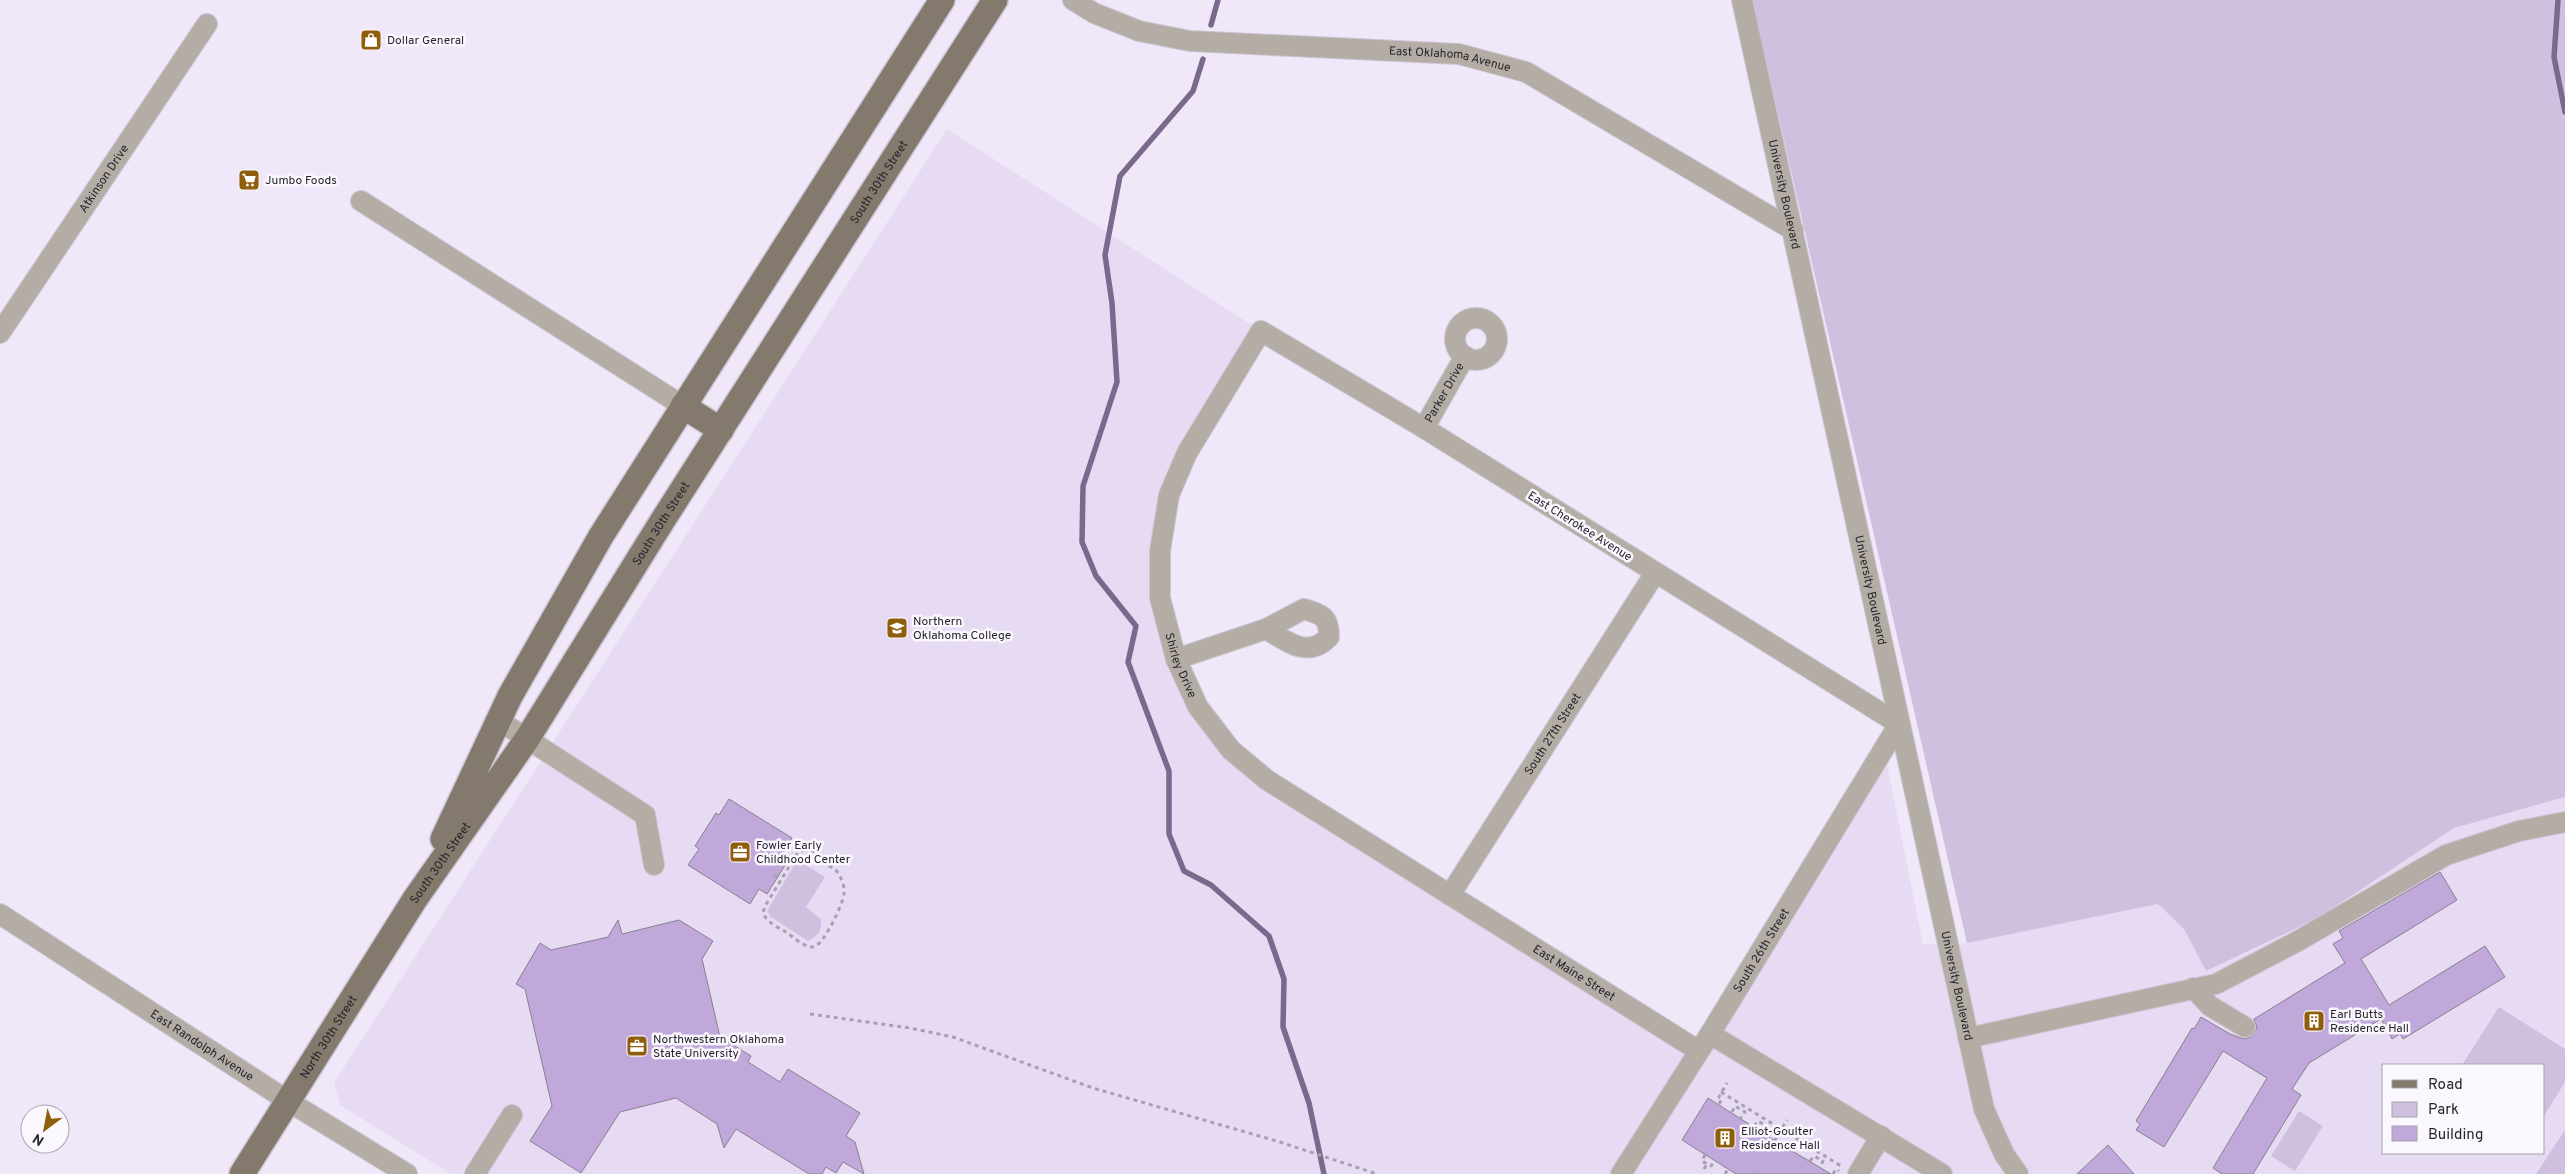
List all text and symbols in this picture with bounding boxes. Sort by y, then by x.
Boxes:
shop icon: Dollar General [359,28,383,52]
place label: Dollar General [387,33,464,49]
street label: East Oklahoma Avenue [1388,44,1512,77]
street label: South 30th Street [847,138,912,227]
street label: University Boulevard [1764,138,1803,251]
street label: Atkinson Drive [76,142,133,216]
supermarket icon: Jumbo Foods [237,168,261,192]
place label: Jumbo Foods [265,173,337,189]
street label: Parker Drive [1422,360,1469,426]
street label: South 30th Street [630,479,694,569]
street label: East Cherokee Avenue [1524,488,1635,565]
street label: University Boulevard [1850,534,1890,647]
place label: Northern Oklahoma College [913,614,1011,644]
school or university icon: Northern Oklahoma College [885,616,909,640]
street label: Shirley Drive [1160,631,1200,701]
street label: South 27th Street [1521,690,1586,779]
street label: South 30th Street [407,819,475,907]
place label: Fowler Early Childhood Center [756,838,851,868]
office icon: Fowler Early Childhood Center [728,840,752,864]
street label: South 26th Street [1730,906,1794,996]
street label: University Boulevard [1936,930,1976,1042]
street label: East Maine Street [1529,942,1618,1005]
street label: North 30th Street [297,993,361,1082]
street label: East Randolph Avenue [147,1007,256,1086]
place label: Earl Butts Residence Hall [2330,1007,2409,1037]
building icon: Earl Butts Residence Hall [2302,1009,2326,1033]
place label: Northwestern Oklahoma State University [653,1032,784,1062]
office icon: Northwestern Oklahoma State University [625,1034,649,1058]
legend [2382,1064,2545,1154]
text: Road [2428,1076,2463,1095]
text: Park [2428,1101,2459,1120]
north arrow [20,1104,70,1154]
place label: Elliot-Goulter Residence Hall [1741,1124,1820,1154]
building icon: Elliot-Goulter Residence Hall [1713,1126,1737,1150]
text: Building [2428,1126,2483,1145]
text: N [30,1129,48,1149]

